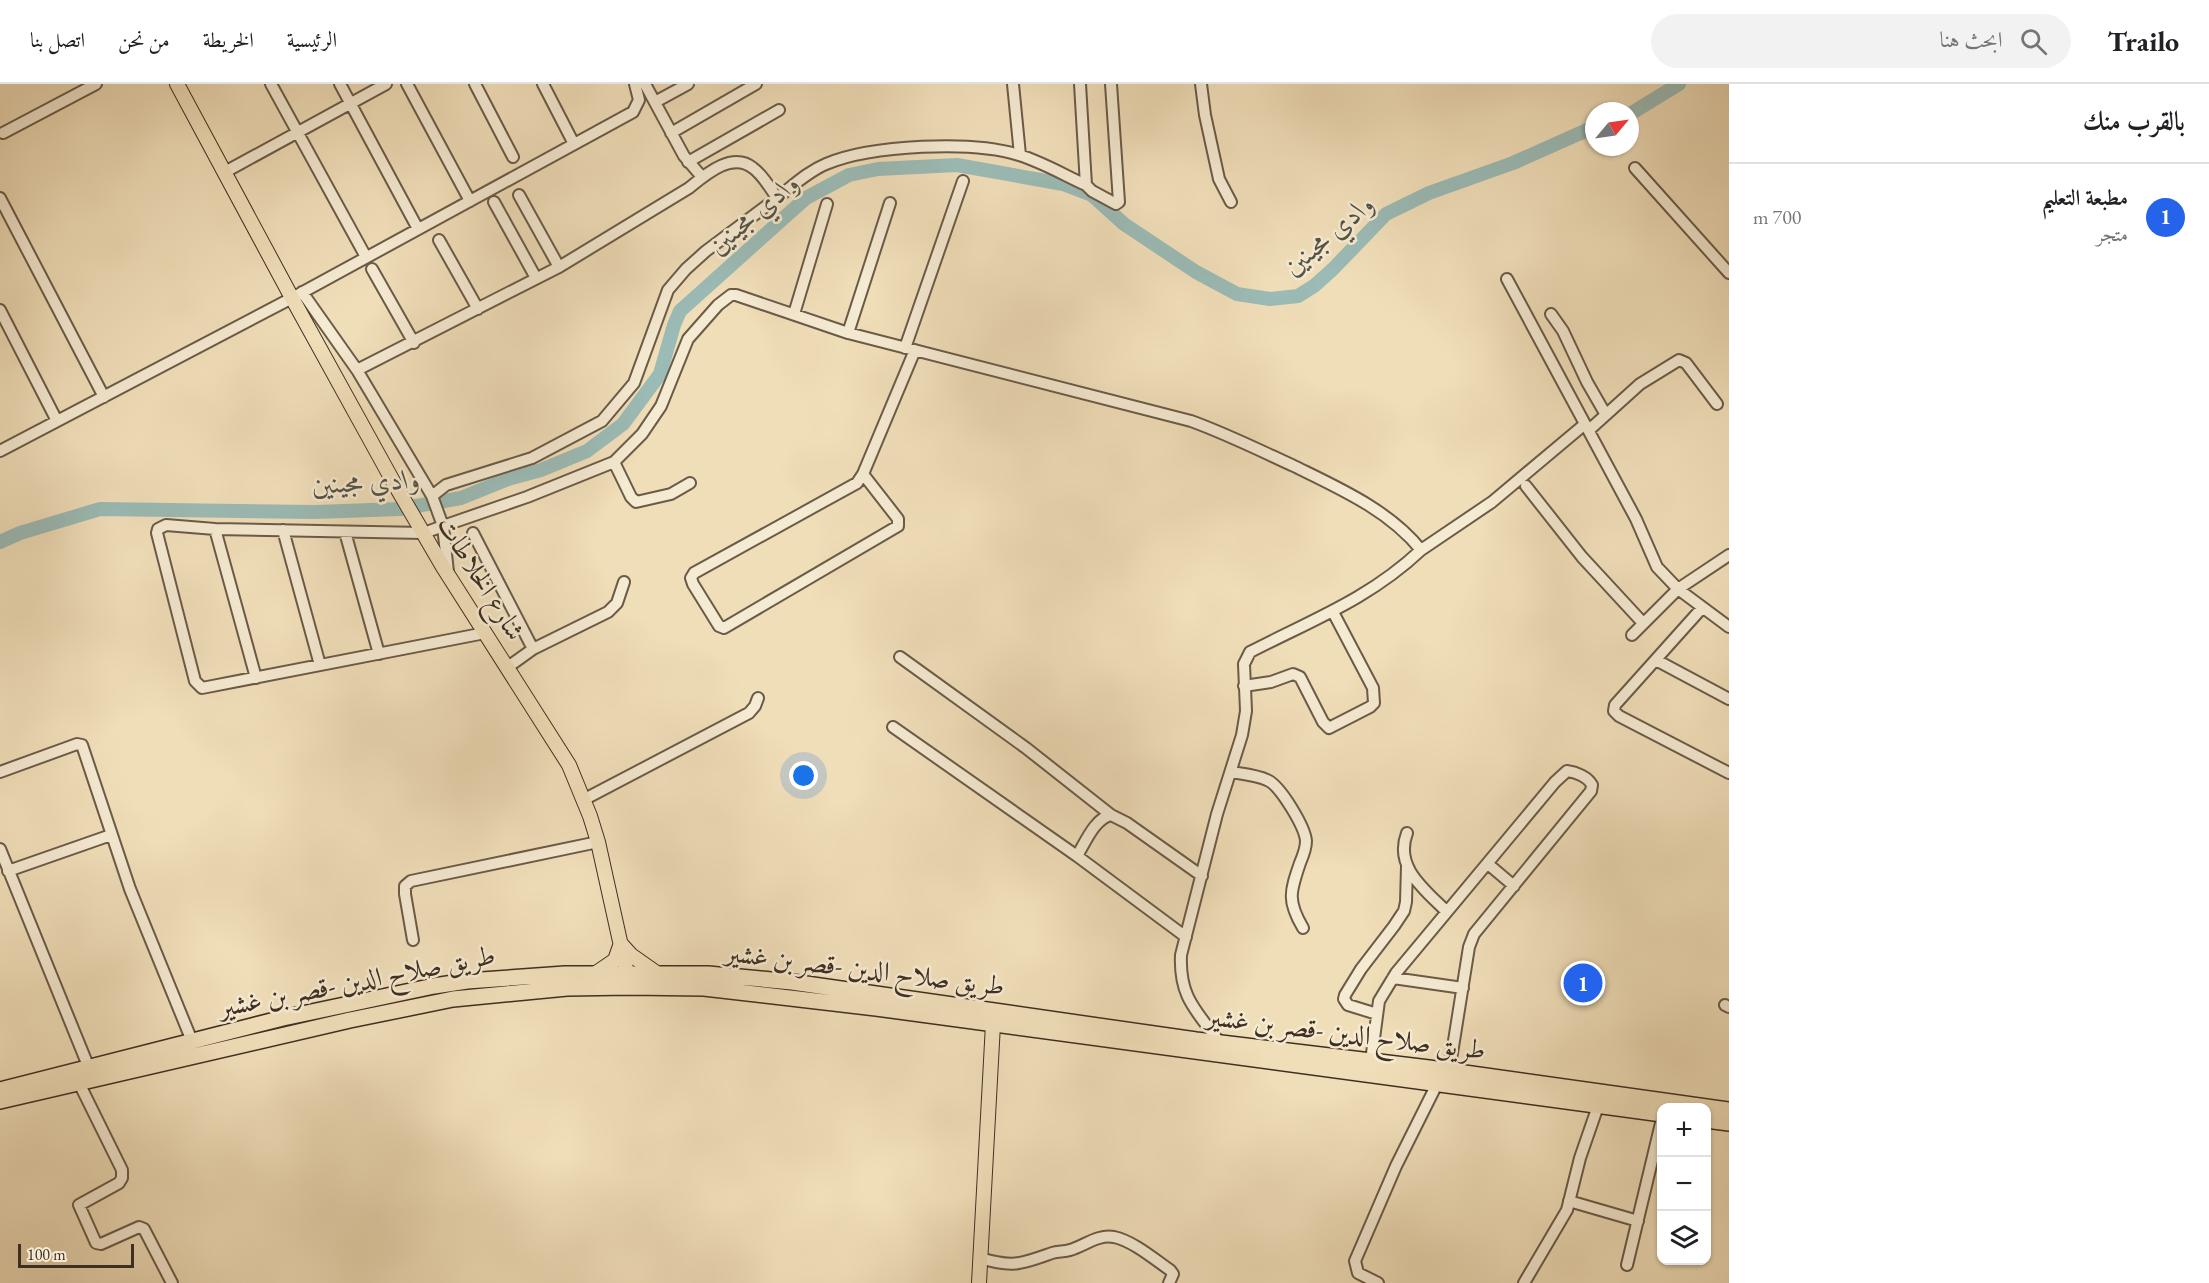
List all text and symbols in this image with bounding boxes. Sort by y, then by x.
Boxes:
search box [1651,14,2071,68]
text: Trailo [2107,23,2179,59]
text: ابحث هنا [1939,25,2002,54]
icon: search [2017,25,2050,58]
text: اتصل بنا [30,26,85,53]
text: من نحن [118,26,170,53]
text: الخريطة [203,26,254,53]
text: الرئيسية [287,26,337,53]
north arrow [1585,102,1639,156]
text: بالقرب منك [2083,104,2185,138]
water label: وادي مجينين [700,164,809,266]
text: مطبعة التعليم [2042,183,2128,212]
water label: وادي مجينين [1275,185,1384,287]
text: 700 m [1753,204,1801,230]
text: 1 [2160,204,2171,230]
text: متجر [2096,221,2128,247]
water label: وادي مجينين [311,460,422,507]
street label: شارع الخلاطات [425,509,533,649]
your location [789,761,818,790]
street label: طريق صلاح الدين -قصر بن غشير [720,934,1007,1010]
street label: طريق صلاح الدين -قصر بن غشير [213,937,499,1032]
pin: 1 [1564,960,1602,1006]
street label: طريق صلاح الدين -قصر بن غشير [1201,998,1488,1074]
map controls [1657,1103,1711,1265]
button: + [1657,1103,1711,1157]
button: − [1657,1157,1711,1211]
button: layers [1657,1211,1711,1265]
scale bar [18,1241,134,1268]
text: 100 m [27,1244,66,1265]

